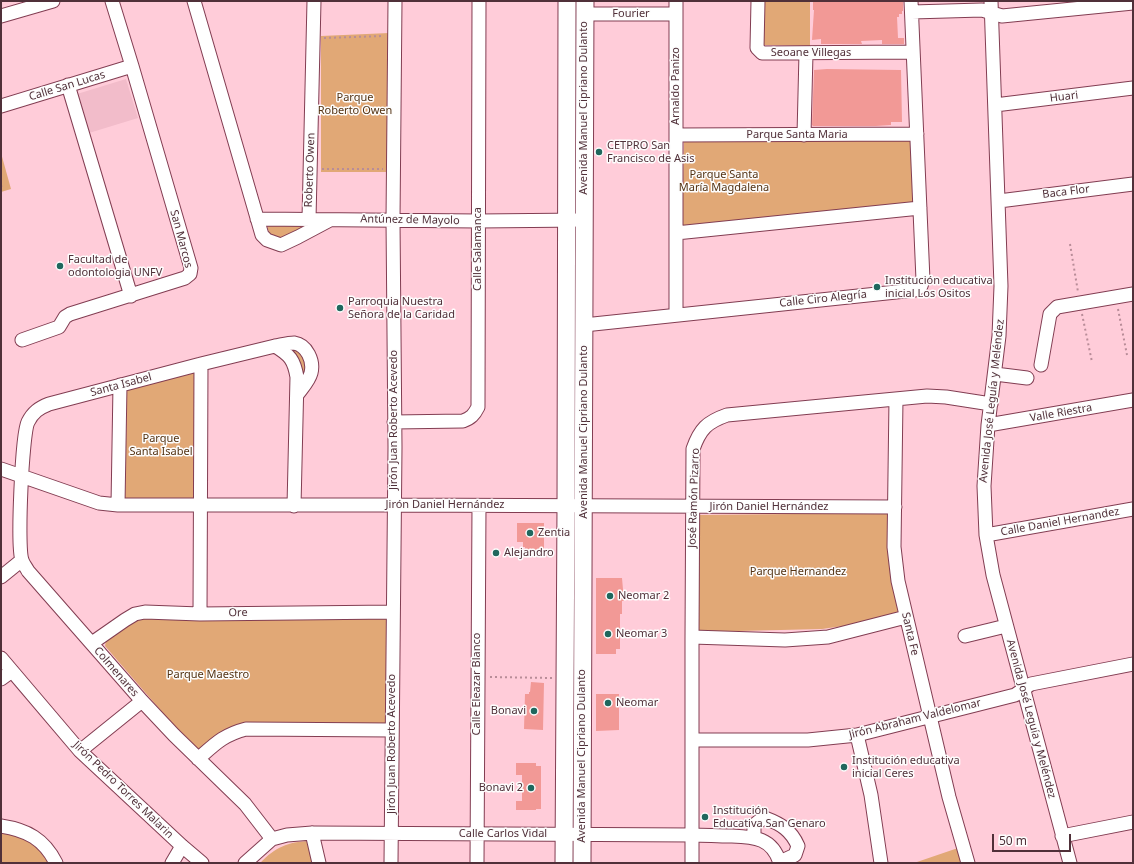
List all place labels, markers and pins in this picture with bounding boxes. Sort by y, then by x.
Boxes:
place label: CETPRO San Francisco de Asis [607,139,694,165]
marker: CETPRO San Francisco de Asis [594,147,604,157]
place label: Facultad de odontologia UNFV [68,253,162,279]
marker: Facultad de odontologia UNFV [55,261,65,271]
place label: Institución educativa inicial Los Ositos [885,274,993,300]
marker: Institución educativa inicial Los Ositos [872,282,882,292]
place label: Parroquia Nuestra Señora de la Caridad [348,295,455,321]
marker: Parroquia Nuestra Señora de la Caridad [335,303,345,313]
place label: Zentia [538,526,570,540]
marker: Zentia [525,528,535,538]
place label: Alejandro [504,546,554,560]
marker: Alejandro [491,548,501,558]
place label: Neomar 2 [618,589,669,603]
marker: Neomar 2 [605,591,615,601]
place label: Neomar 3 [616,627,667,641]
marker: Neomar 3 [603,629,613,639]
place label: Neomar [616,696,658,710]
marker: Neomar [603,698,613,708]
place label: Bonavi [491,704,526,718]
marker: Bonavi [529,706,539,716]
place label: Institución educativa inicial Ceres [852,754,960,780]
marker: Institución educativa inicial Ceres [839,762,849,772]
place label: Bonavi 2 [479,781,523,795]
marker: Bonavi 2 [526,783,536,793]
place label: Institución Educativa San Genaro [713,804,826,830]
marker: Institución Educativa San Genaro [700,812,710,822]

